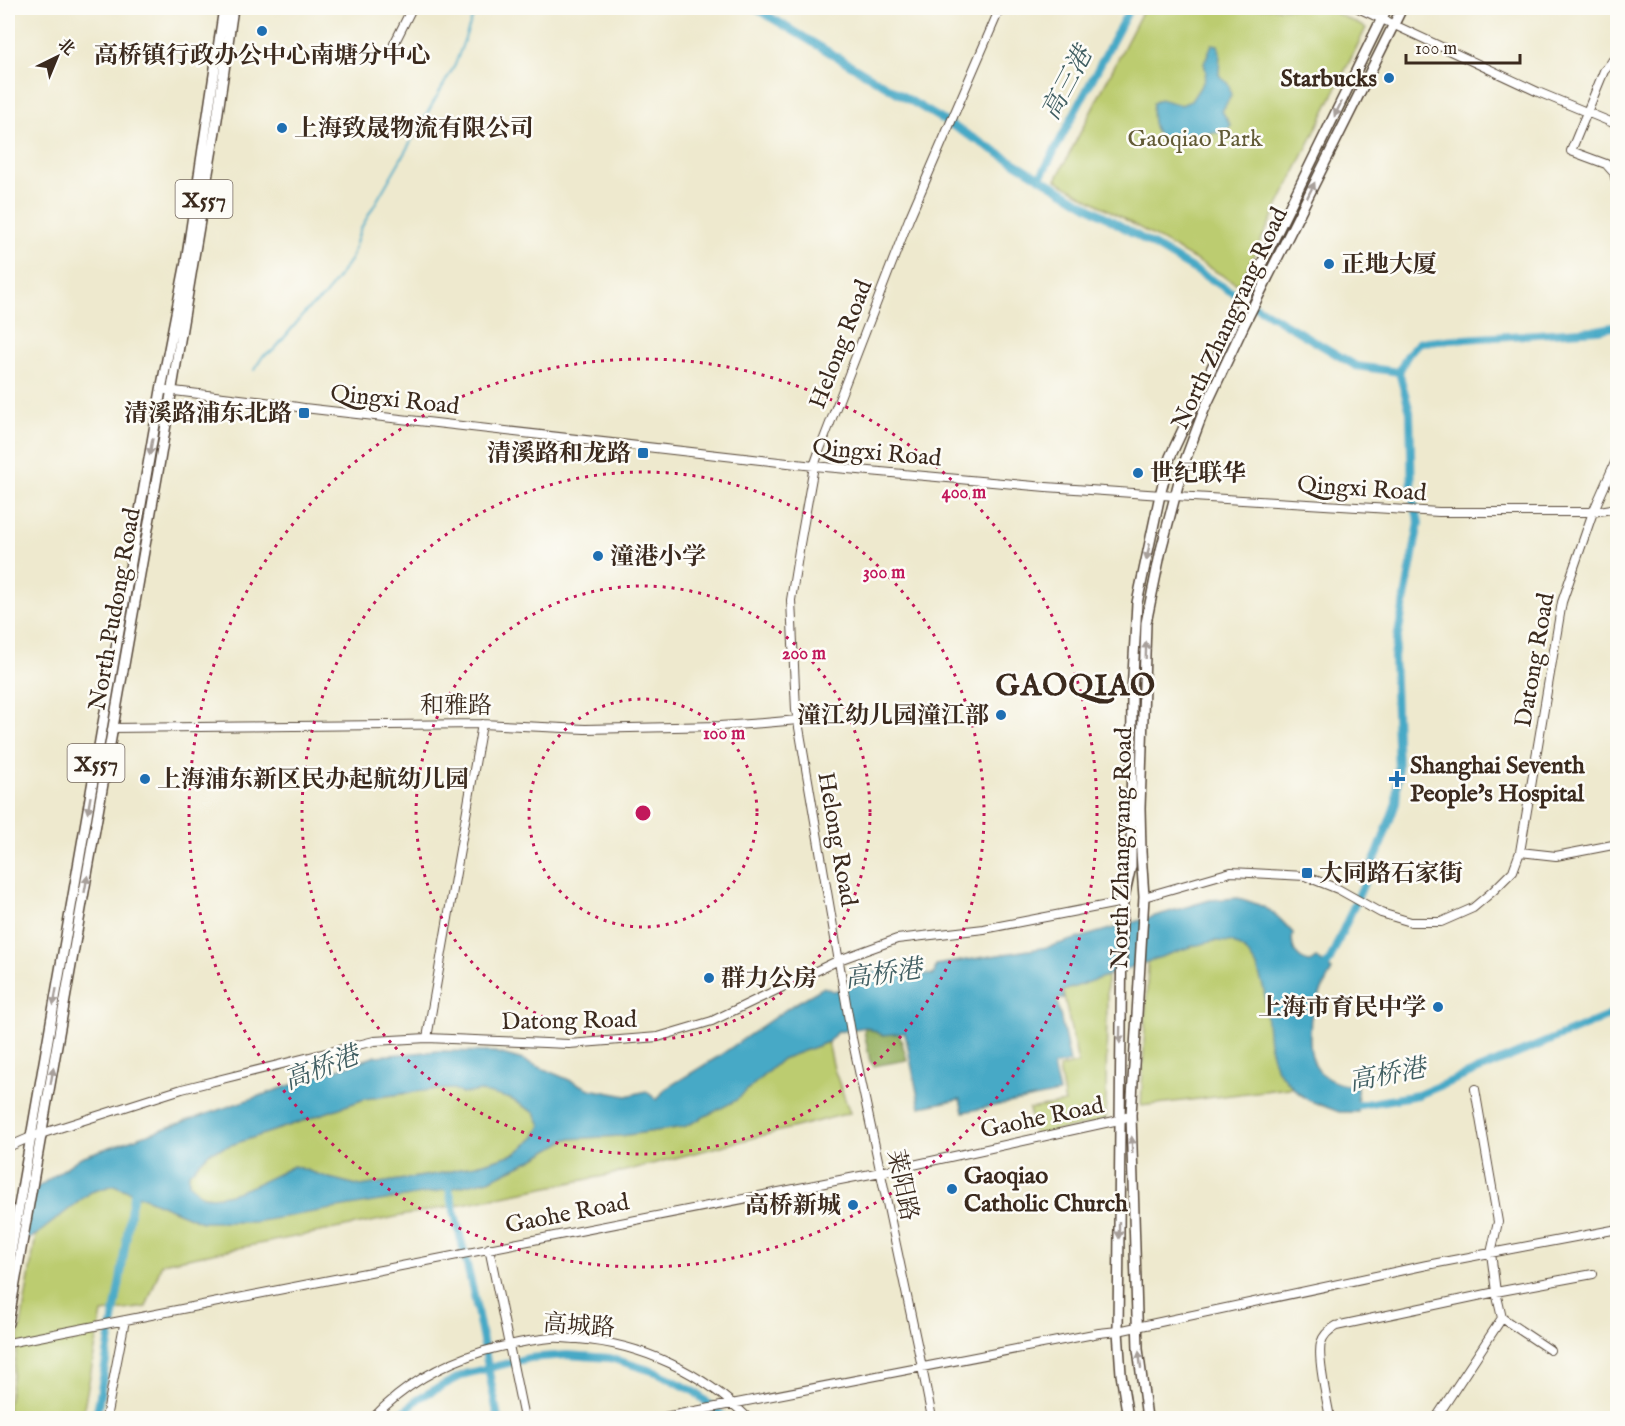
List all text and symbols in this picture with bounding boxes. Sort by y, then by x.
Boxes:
marker: 高桥镇行政办公中心南塘分中心 [255,24,269,38]
north arrow [27,27,87,87]
scale bar [1406,27,1520,65]
text: 北 [53,35,79,60]
text: 100 m [1415,38,1457,61]
water label: 高三港 [1034,39,1102,126]
place label: 高桥镇行政办公中心南塘分中心 [94,41,430,72]
place label: Starbucks [1281,64,1378,95]
marker: Starbucks [1382,71,1396,85]
one-way arrow [1333,101,1342,118]
place label: 上海致晟物流有限公司 [294,114,534,145]
marker: 上海致晟物流有限公司 [275,121,289,135]
park label: Gaoqiao Park [1128,124,1263,155]
road number: X557 [176,180,232,218]
one-way arrow [1307,182,1316,199]
street label: North Zhangyang Road [1165,202,1296,435]
place label: 正地大厦 [1341,250,1437,281]
marker: 正地大厦 [1322,257,1336,271]
street label: Helong Road [803,275,880,414]
street label: Qingxi Road [329,378,461,423]
place label: 清溪路浦东北路 [124,399,292,430]
marker: 清溪路浦东北路 [297,406,311,420]
street label: Qingxi Road [811,432,943,475]
one-way arrow [147,438,156,457]
place label: 清溪路和龙路 [487,439,631,470]
marker: 清溪路和龙路 [636,446,650,460]
place label: 世纪联华 [1150,459,1246,490]
marker: 世纪联华 [1131,466,1145,480]
street label: Qingxi Road [1296,470,1428,509]
text: 400 m [942,482,986,505]
street label: North Pudong Road [82,505,149,713]
place label: 潼港小学 [610,542,706,573]
one-way arrow [1143,543,1152,562]
marker: 潼港小学 [591,549,605,563]
text: 300 m [863,562,905,585]
street label: Datong Road [1508,590,1563,730]
one-way arrow [1141,640,1150,659]
text: 200 m [782,643,826,666]
district label: GAOQIAO [996,668,1156,706]
street label: 和雅路 [420,691,492,722]
place label: 潼江幼儿园潼江部 [797,701,989,732]
marker: 潼江幼儿园潼江部 [994,708,1008,722]
text: 100 m [703,723,745,746]
street label: North Zhangyang Road [1105,727,1140,969]
road number: X557 [68,744,124,782]
place label: Shanghai Seventh People's Hospital [1410,751,1585,810]
place label: 上海浦东新区民办起航幼儿园 [157,765,469,796]
street label: Helong Road [809,770,864,909]
marker: Shanghai Seventh People's Hospital [1388,770,1406,788]
marker: 上海浦东新区民办起航幼儿园 [138,772,152,786]
one-way arrow [84,796,93,815]
centre of rings [633,803,653,823]
place label: 大同路石家街 [1319,859,1463,890]
marker: 大同路石家街 [1300,866,1314,880]
one-way arrow [81,875,90,894]
water label: 高桥港 [842,952,927,996]
place label: 群力公房 [721,964,817,995]
marker: 群力公房 [702,971,716,985]
one-way arrow [50,988,59,1007]
place label: 上海市育民中学 [1258,993,1426,1024]
marker: 上海市育民中学 [1431,1000,1445,1014]
street label: Datong Road [501,1005,637,1038]
one-way arrow [1115,1025,1125,1044]
water label: 高桥港 [279,1038,367,1098]
water label: 高桥港 [1346,1051,1432,1099]
one-way arrow [48,1067,57,1086]
street label: Gaohe Road [978,1090,1107,1147]
one-way arrow [1128,1135,1137,1154]
street label: 莱阳路 [879,1147,924,1224]
place label: Gaoqiao Catholic Church [964,1161,1128,1220]
marker: Gaoqiao Catholic Church [945,1182,959,1196]
street label: Gaohe Road [503,1187,632,1242]
place label: 高桥新城 [745,1191,841,1222]
marker: 高桥新城 [846,1198,860,1212]
one-way arrow [1114,1220,1123,1239]
street label: 高城路 [542,1309,616,1344]
one-way arrow [1135,1351,1145,1370]

